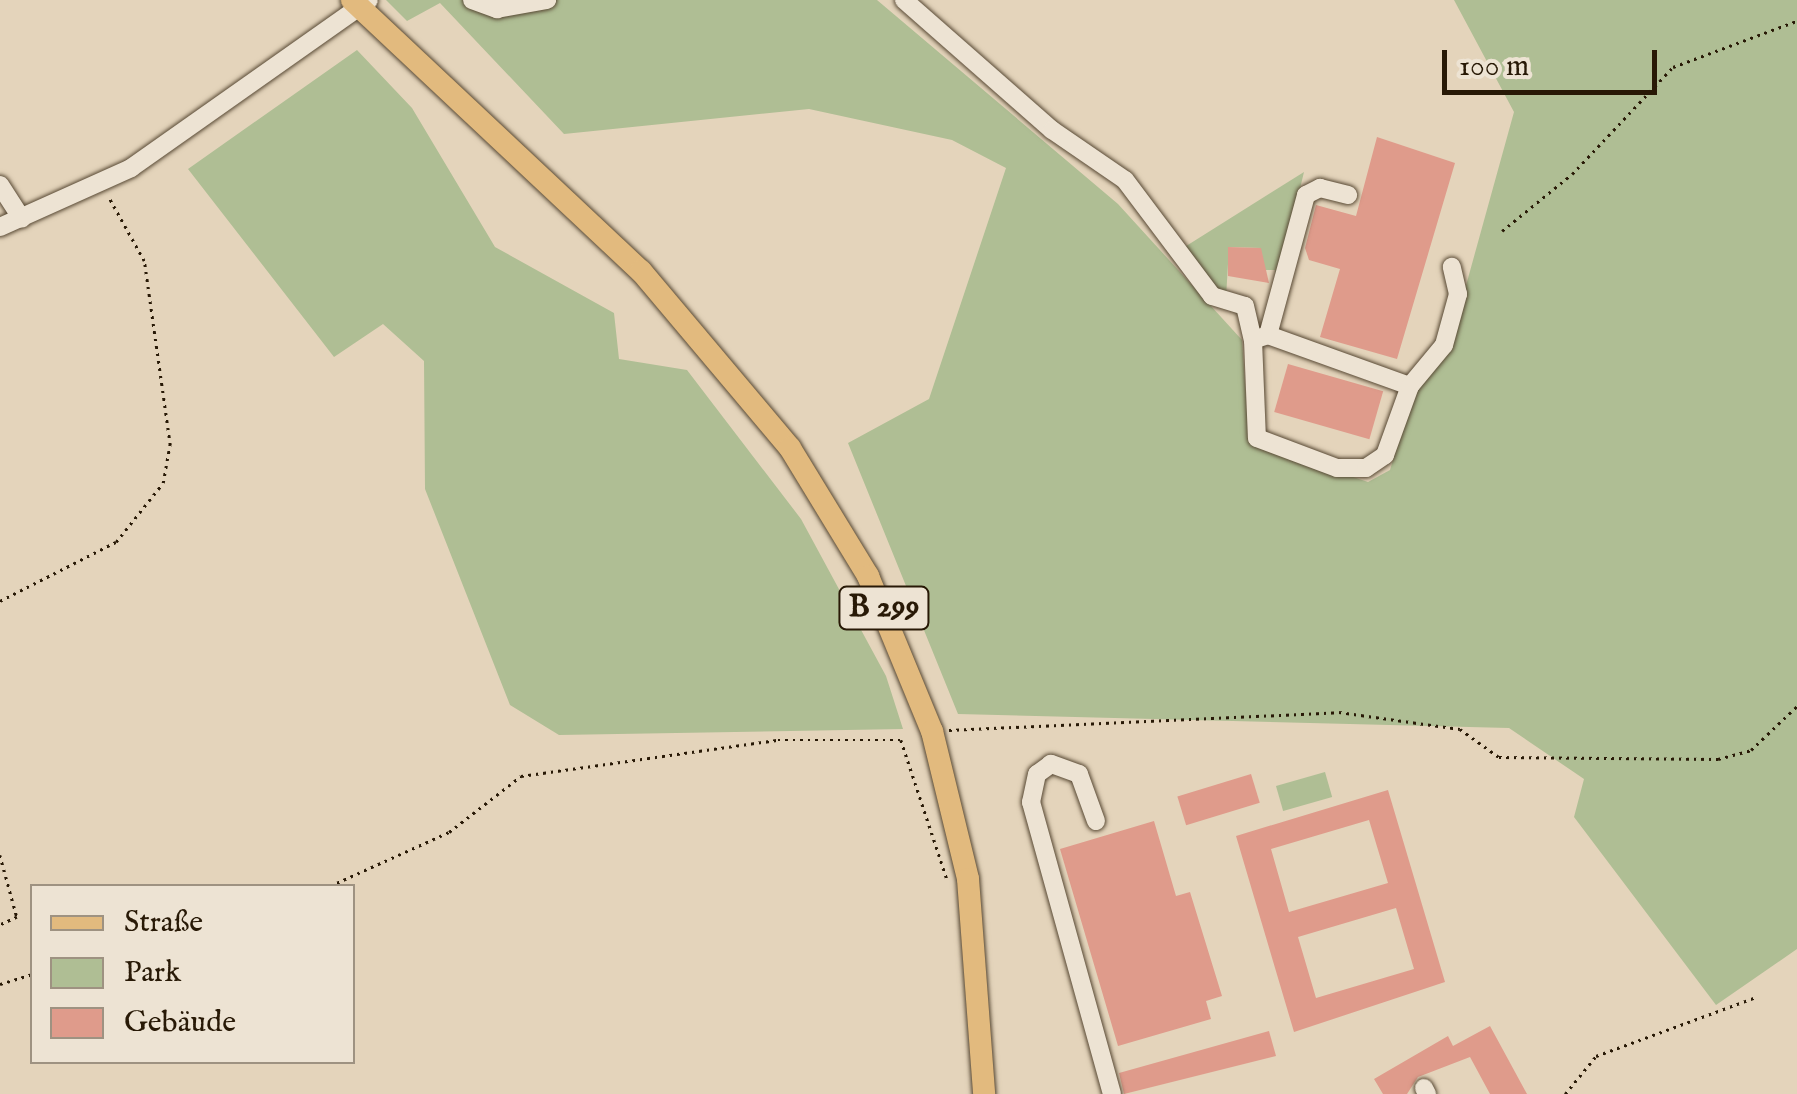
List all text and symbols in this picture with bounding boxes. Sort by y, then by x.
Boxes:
scale bar [1447,30,1662,92]
text: 100 m [1459,48,1529,86]
road number: B 299 [836,581,932,635]
legend [30,884,355,1064]
text: Straße [124,904,203,942]
text: Park [124,954,181,992]
text: Gebäude [124,1004,236,1042]

